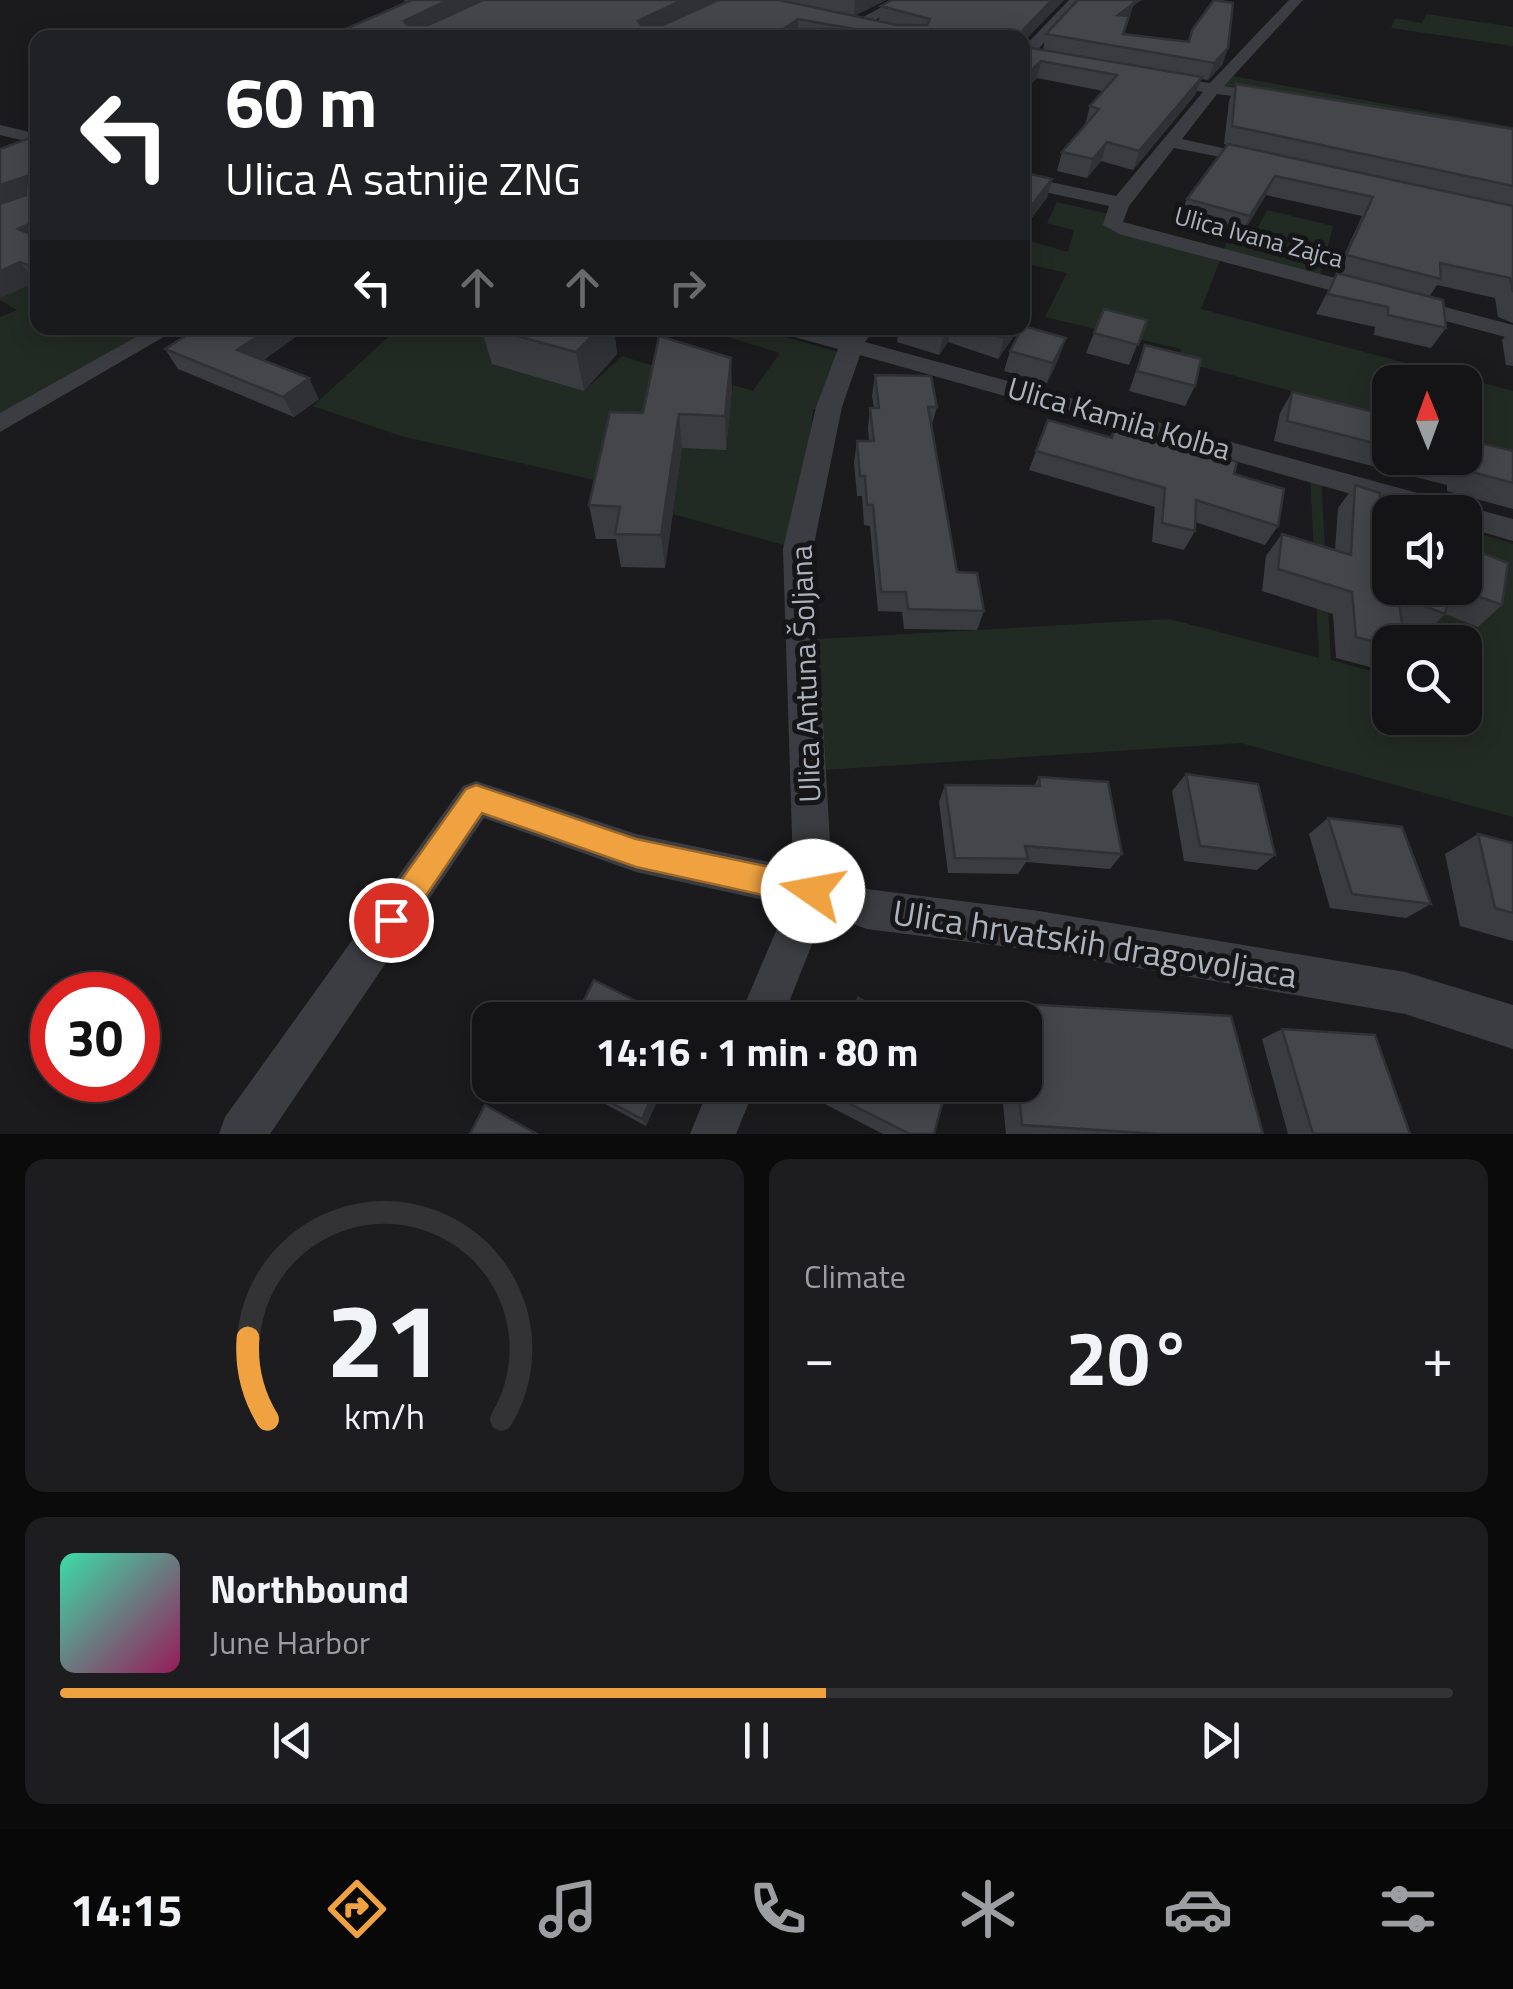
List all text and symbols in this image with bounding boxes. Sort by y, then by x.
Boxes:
text: 60 m [225,48,378,154]
icon: left [60,70,190,200]
text: Ulica A satnije ZNG [225,144,581,212]
street label: Ulica Ivana Zajca [1170,196,1348,278]
icon: left [345,260,400,315]
icon: ahead [450,260,505,315]
icon: ahead [555,260,610,315]
icon: right [660,260,715,315]
street label: Ulica Kamila Kolba [1002,364,1236,472]
north arrow [1372,365,1482,475]
map controls [1372,365,1482,735]
button: sound [1372,495,1482,605]
street label: Ulica Antuna Šoljana [778,545,832,803]
button: search [1372,625,1482,735]
position arrow [761,839,865,943]
pin [349,878,434,963]
street label: Ulica hrvatskih dragovoljaca [889,884,1301,1002]
icon: arrive [364,893,419,948]
speed limit sign: 30 [30,972,160,1102]
text: 14:16 · 1 min · 80 m [596,1023,918,1081]
text: Climate [804,1252,906,1300]
text: 21 [326,1259,443,1417]
text: 20° [1065,1300,1192,1414]
text: − [804,1315,835,1398]
text: + [1422,1315,1453,1398]
text: km/h [344,1388,425,1443]
text: Northbound [210,1560,409,1618]
text: June Harbor [210,1618,370,1666]
icon: previous [265,1713,320,1768]
icon: pause [729,1713,784,1768]
icon: next [1193,1713,1248,1768]
icon: directions [322,1874,392,1944]
icon: music [533,1874,603,1944]
icon: phone [743,1874,813,1944]
icon: climate [953,1874,1023,1944]
icon: car [1163,1874,1233,1944]
icon: filters [1373,1874,1443,1944]
text: 14:15 [70,1875,182,1943]

